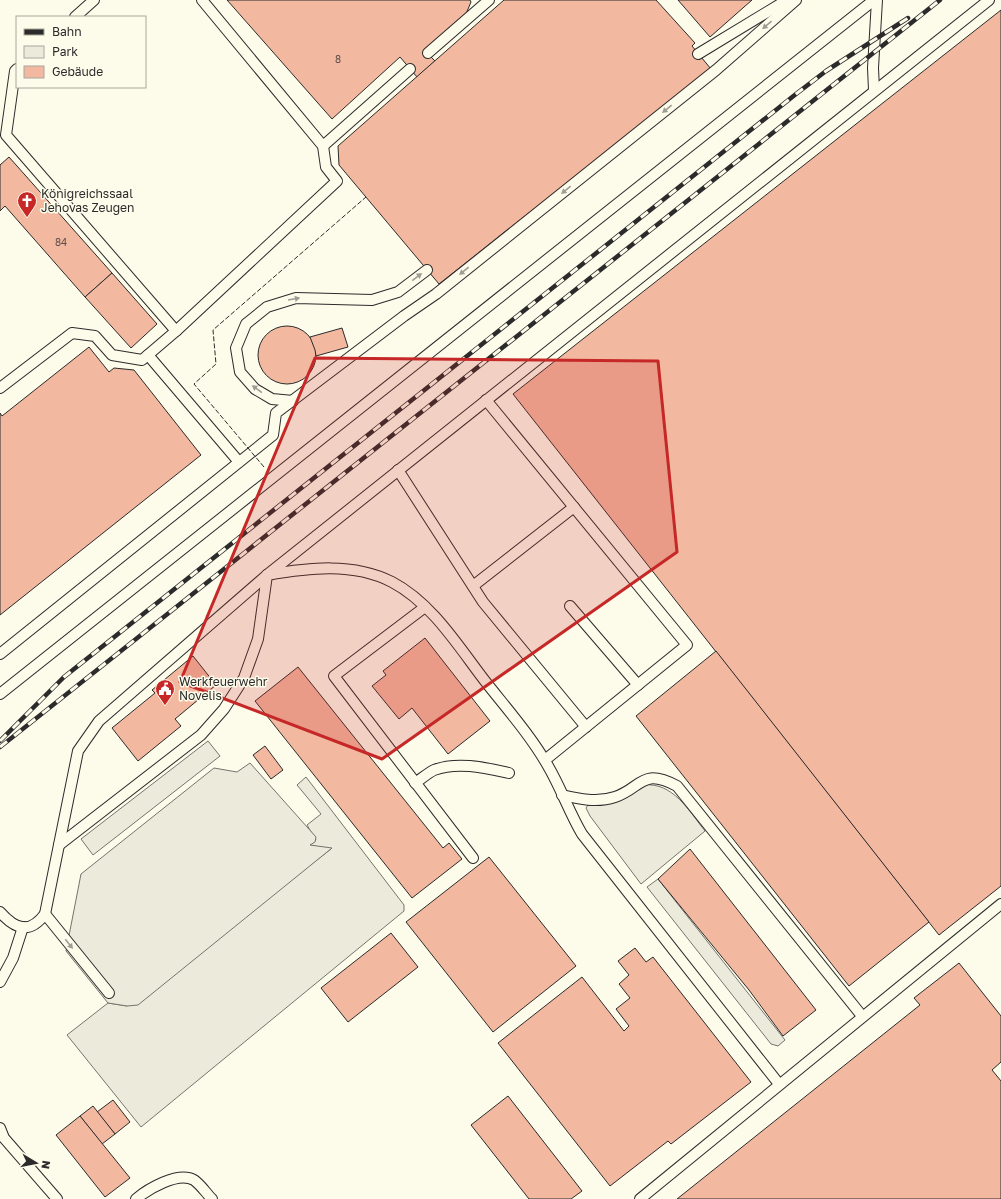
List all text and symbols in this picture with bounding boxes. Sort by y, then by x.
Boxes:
legend [16,16,146,88]
one-way arrow [761,21,772,30]
text: Bahn [52,24,82,39]
text: Park [52,44,78,59]
house number: 8 [335,53,341,65]
text: Gebäude [52,64,103,79]
one-way arrow [662,105,673,113]
place label: Königreichssaal Jehovas Zeugen [41,186,134,215]
one-way arrow [560,186,571,195]
church icon: Königreichssaal Jehovas Zeugen [16,190,38,218]
house number: 84 [55,236,67,248]
one-way arrow [459,267,470,276]
one-way arrow [412,273,423,282]
one-way arrow [288,296,300,302]
one-way arrow [251,385,262,393]
place label: Werkfeuerwehr Novelis [179,674,268,703]
public building icon: Werkfeuerwehr Novelis [154,678,176,706]
one-way arrow [65,939,74,950]
north arrow [16,1143,56,1183]
text: N [39,1160,53,1170]

